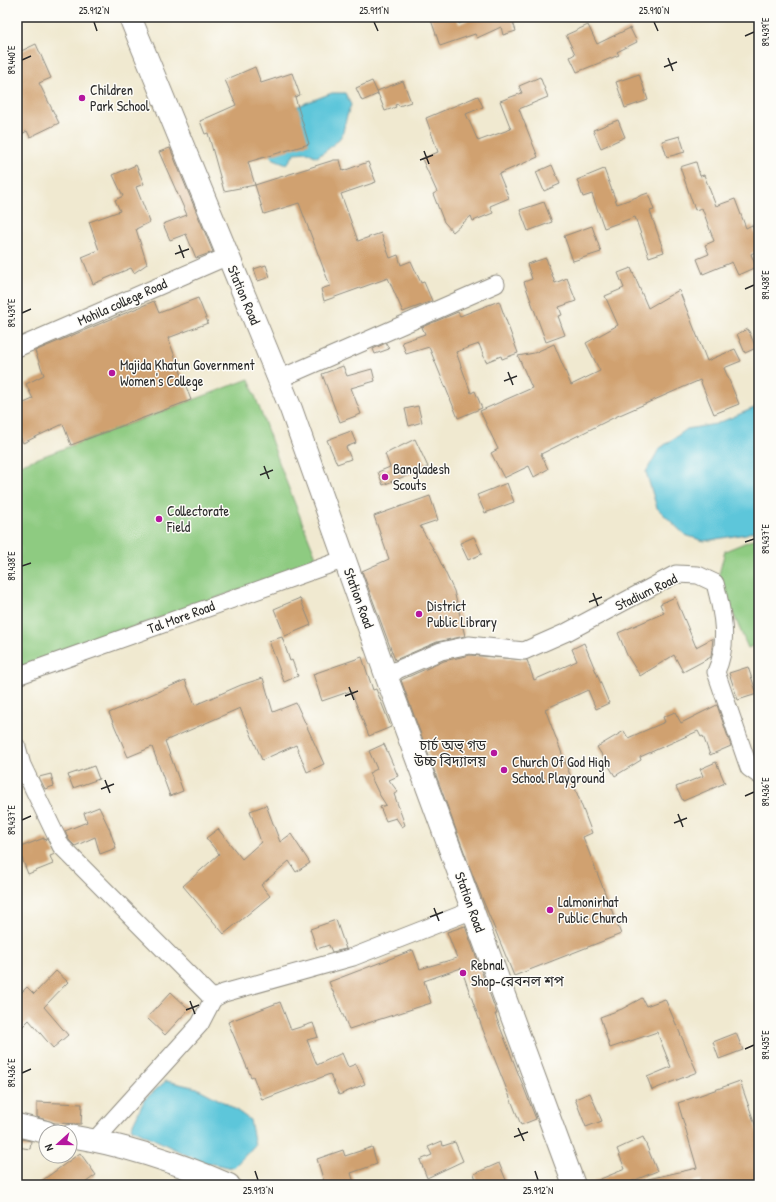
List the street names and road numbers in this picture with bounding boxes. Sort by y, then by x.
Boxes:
street label: Station Road [223,262,266,328]
street label: Mohila college Road [74,273,170,331]
street label: Station Road [340,565,379,631]
street label: Stadium Road [612,568,680,615]
street label: Tal More Road [145,595,218,637]
street label: Station Road [451,869,490,935]

